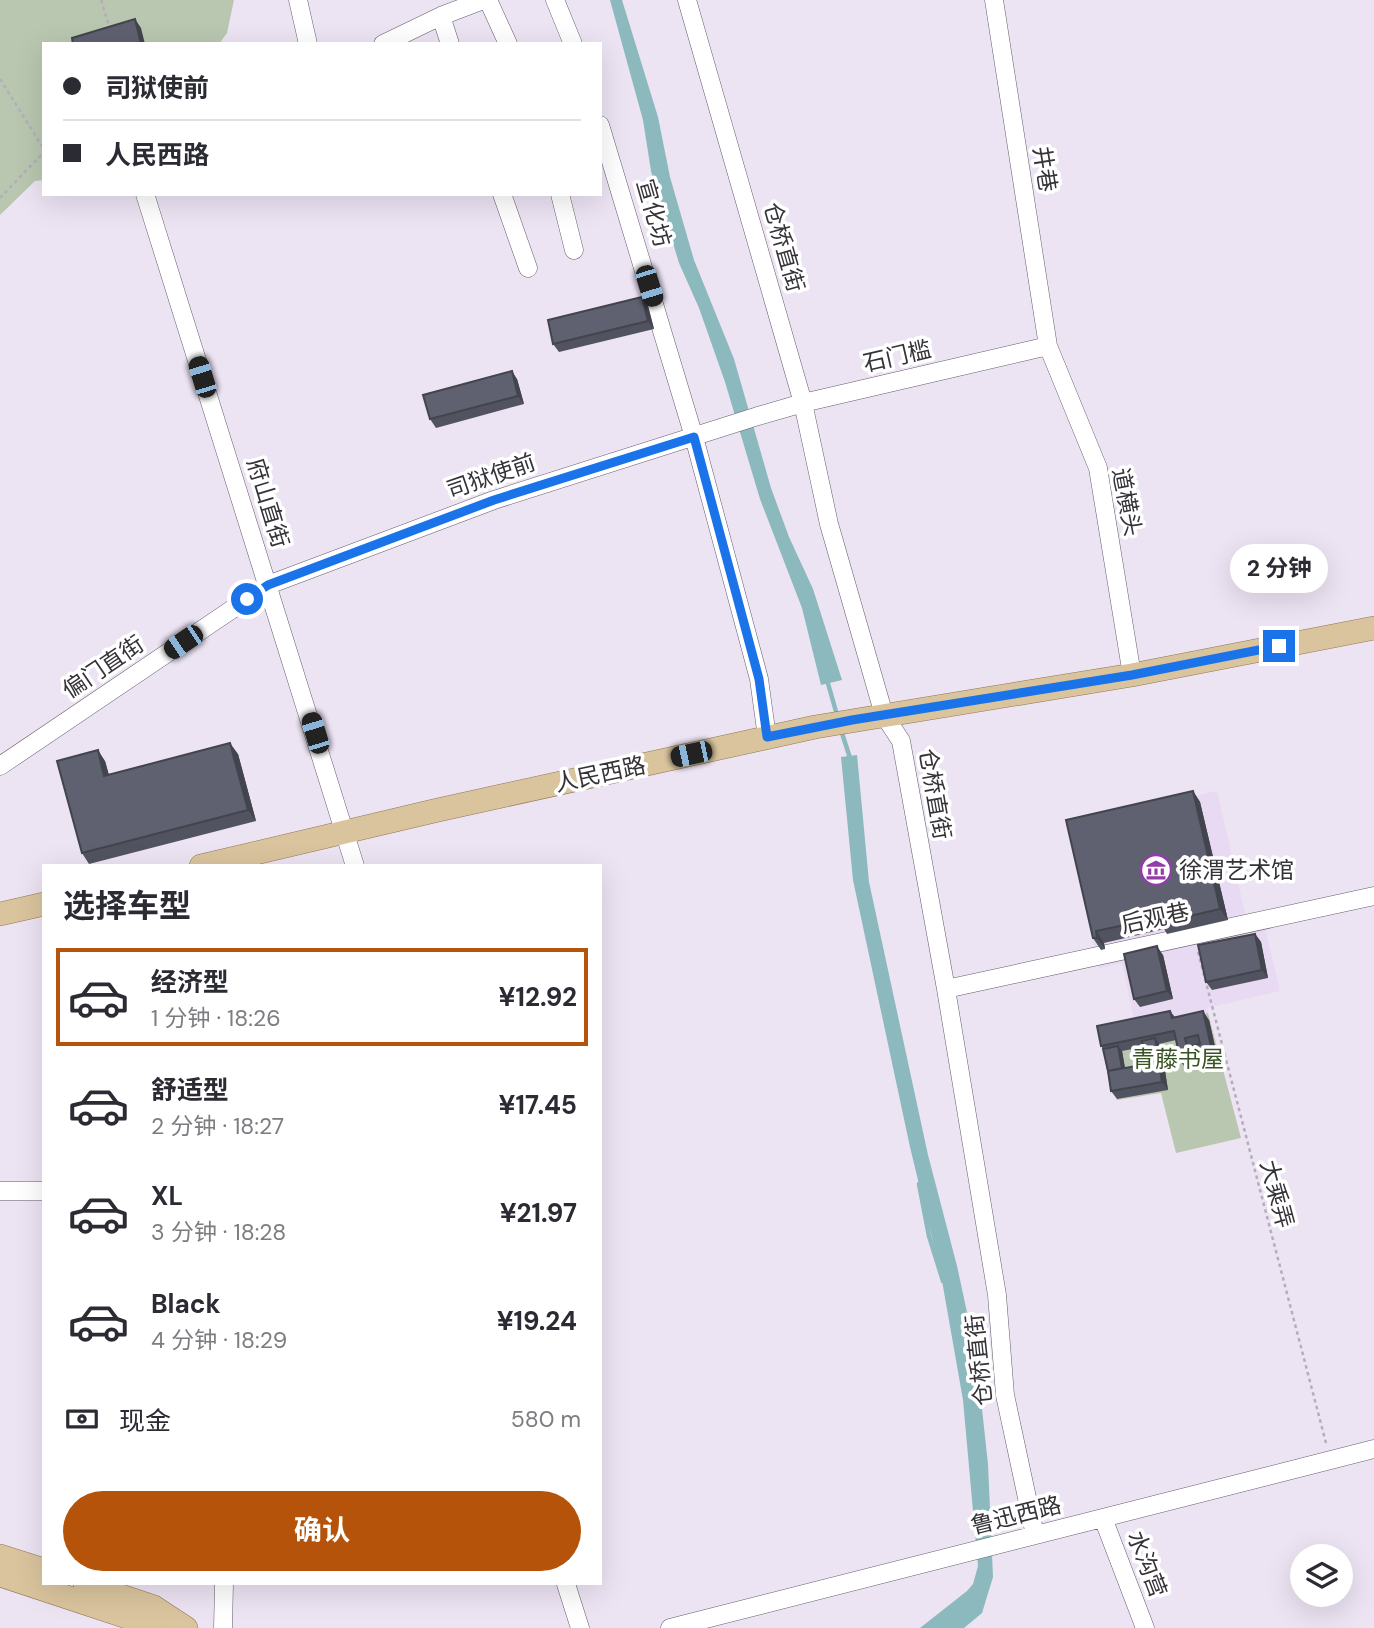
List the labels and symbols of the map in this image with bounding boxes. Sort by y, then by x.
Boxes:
street label: 井巷 [1027,144,1063,194]
street label: 宣化坊 [630,176,678,250]
street label: 仓桥直街 [757,199,811,295]
car [633,263,666,309]
street label: 石门槛 [860,334,934,378]
car [186,354,219,400]
street label: 司狱使前 [443,447,539,505]
street label: 府山直街 [240,455,296,551]
street label: 道横头 [1106,465,1148,539]
callout: 2 分钟 [1230,544,1328,594]
route start [231,583,263,615]
car [160,622,207,662]
street label: 偏门直街 [56,629,150,705]
route end [1263,630,1295,662]
car [299,710,332,756]
car [669,739,714,769]
street label: 仓桥直街 [912,746,958,842]
street label: 人民西路 [552,750,648,798]
museum icon: 徐渭艺术馆 [1139,853,1173,887]
place label: 徐渭艺术馆 [1179,855,1294,885]
street label: 后观巷 [1118,896,1192,940]
park label: 青藤书屋 [1132,1044,1224,1074]
street label: 大乘弄 [1254,1157,1300,1231]
street label: 仓桥直街 [959,1313,999,1407]
street label: 鲁迅西路 [968,1489,1064,1541]
street label: 水沟营 [1121,1526,1173,1602]

